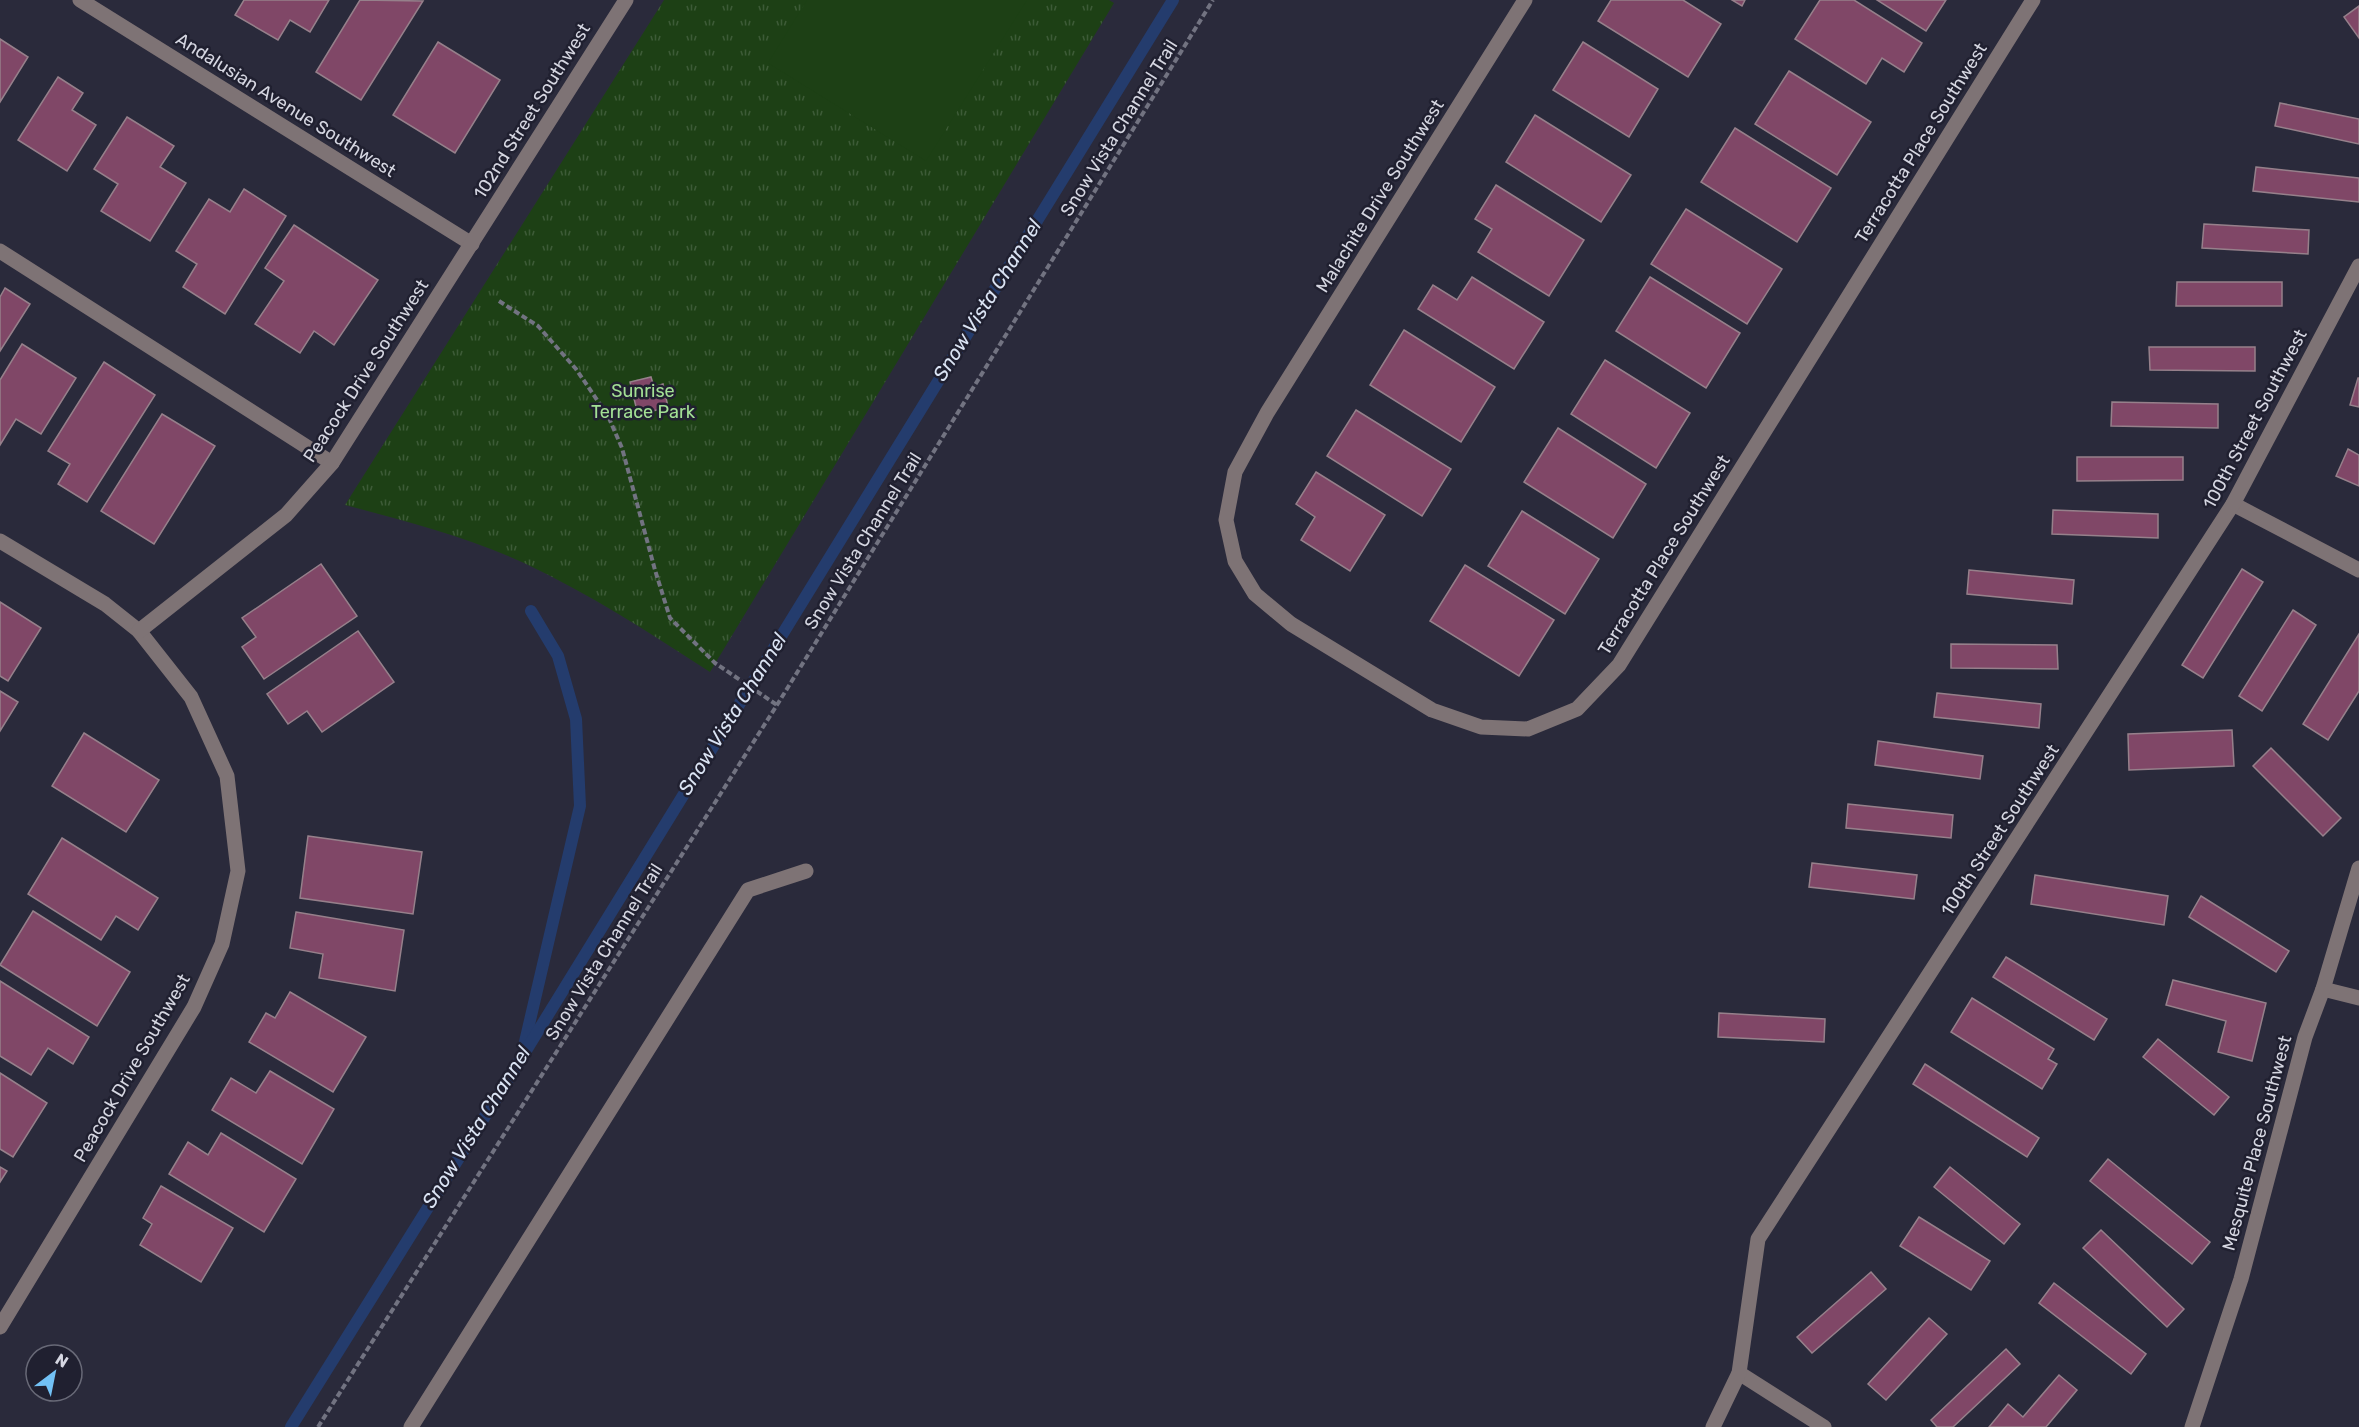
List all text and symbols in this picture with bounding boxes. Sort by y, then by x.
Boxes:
street label: 102nd Street Southwest [469,19,595,203]
street label: Andalusian Avenue Southwest [172,28,400,182]
street label: Snow Vista Channel Trail [1056,36,1182,220]
street label: Terracotta Place Southwest [1850,39,1992,247]
street label: Malachite Drive Southwest [1311,95,1449,297]
water label: Snow Vista Channel [928,214,1047,385]
street label: Peacock Drive Southwest [299,275,433,467]
street label: 100th Street Southwest [2198,325,2312,513]
park label: Sunrise Terrace Park [591,380,696,423]
street label: Snow Vista Channel Trail [800,449,926,633]
street label: Terracotta Place Southwest [1593,451,1735,659]
water label: Snow Vista Channel [673,628,792,799]
street label: 100th Street Southwest [1936,740,2064,920]
street label: Snow Vista Channel Trail [541,860,667,1044]
street label: Peacock Drive Southwest [69,970,195,1166]
street label: Mesquite Place Southwest [2218,1033,2296,1253]
water label: Snow Vista Channel [417,1041,536,1212]
north arrow [24,1343,84,1403]
text: N [52,1350,72,1372]

